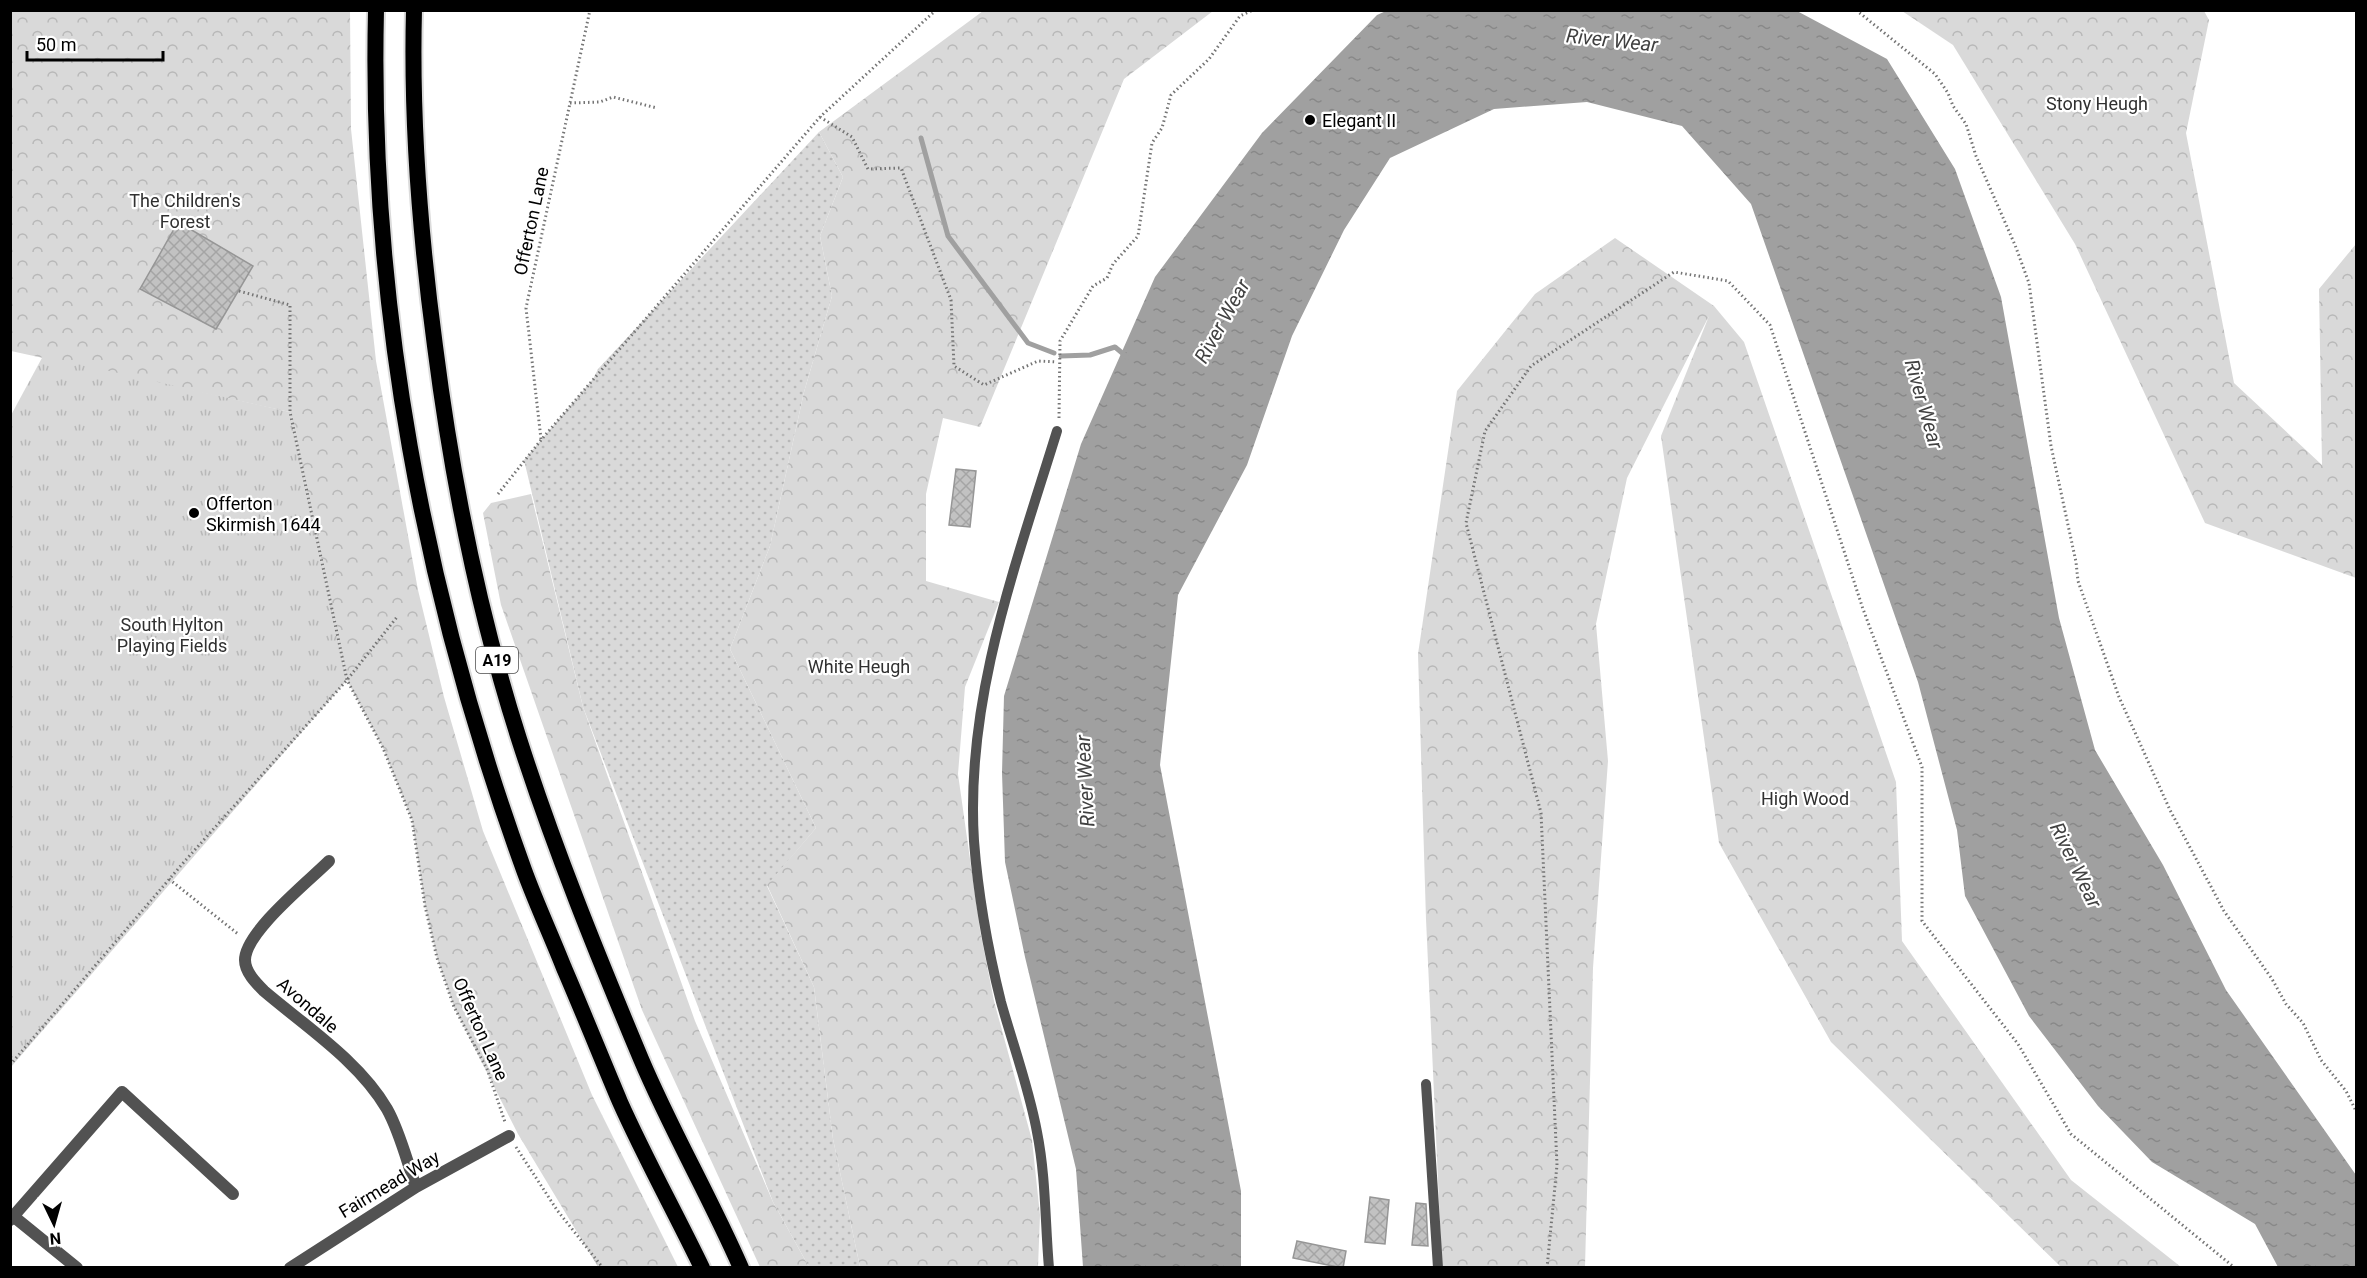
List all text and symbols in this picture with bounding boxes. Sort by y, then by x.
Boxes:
water label: River Wear [1565,23,1660,57]
scale bar [27,24,164,62]
text: 50 m [36,34,76,55]
park label: Stony Heugh [2046,93,2148,114]
place label: Elegant II [1322,110,1396,131]
marker: Elegant II [1303,113,1317,127]
street label: Offerton Lane [509,165,553,277]
park label: The Children's Forest [129,190,241,232]
water label: River Wear [1189,274,1255,367]
water label: River Wear [1900,356,1949,453]
place label: Offerton Skirmish 1644 [206,493,321,535]
marker: Offerton Skirmish 1644 [187,506,201,520]
park label: South Hylton Playing Fields [117,614,227,656]
road number: A19 [476,647,518,673]
park label: White Heugh [808,656,910,677]
water label: River Wear [1071,733,1099,828]
park label: High Wood [1761,788,1849,809]
water label: River Wear [2045,818,2108,913]
street label: Avondale [273,973,343,1037]
street label: Offerton Lane [449,974,513,1084]
street label: Fairmead Way [335,1146,443,1222]
north arrow [24,1194,84,1254]
text: N [49,1228,62,1248]

